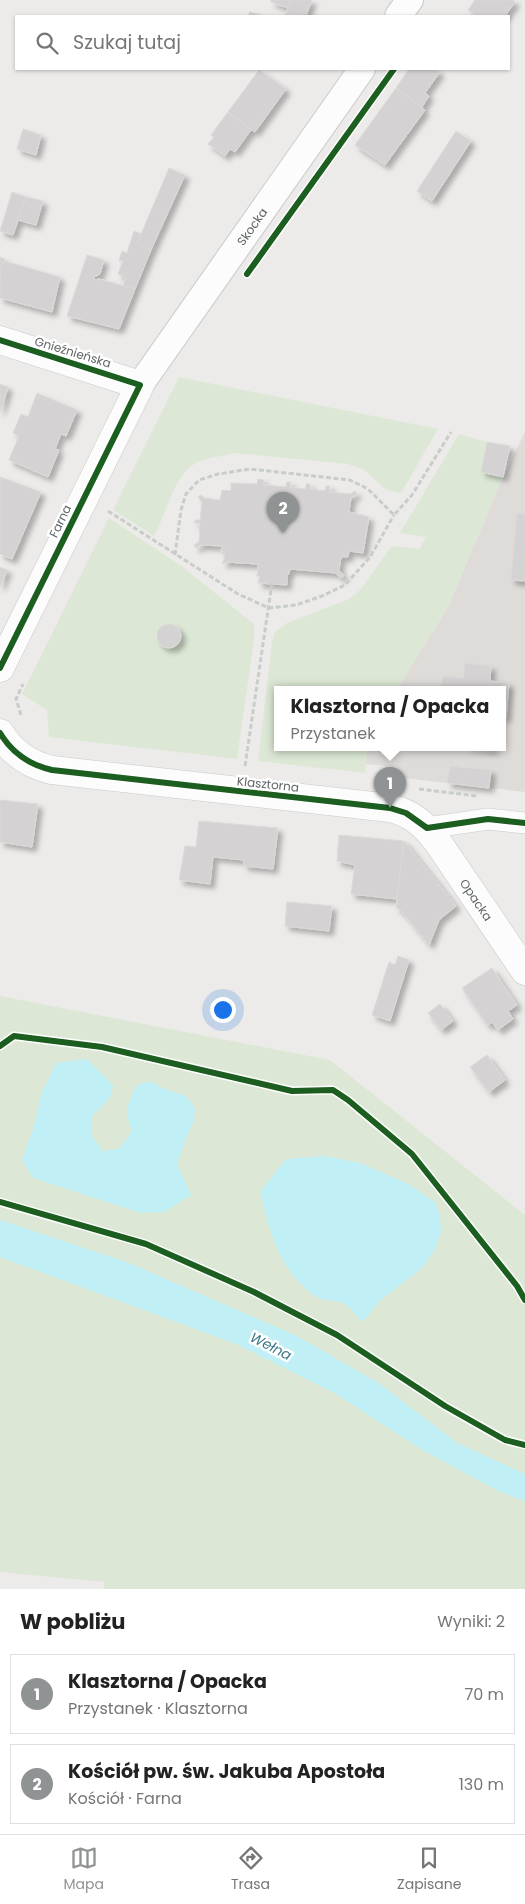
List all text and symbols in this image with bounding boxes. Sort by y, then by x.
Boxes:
search box [15,15,510,70]
icon: search [33,29,61,57]
text: Szukaj tutaj [73,29,181,56]
street label: Skocka [232,204,271,249]
street label: Gnieźnieńska [33,332,113,372]
pin: 2 [267,492,299,533]
street label: Farna [45,502,75,540]
popup [274,686,506,751]
text: Klasztorna / Opacka [291,693,489,720]
text: Przystanek [291,722,375,745]
pin: 1 [374,767,406,808]
street label: Klasztorna [236,772,300,796]
street label: Opacka [456,875,497,924]
your location [210,997,236,1023]
water label: Wełna [247,1327,296,1365]
text: W pobliżu [20,1607,125,1636]
text: Wyniki: 2 [437,1610,505,1633]
text: Klasztorna / Opacka [68,1668,267,1695]
text: 1 [34,1683,40,1706]
text: 70 m [464,1683,504,1706]
text: Przystanek · Klasztorna [68,1697,248,1720]
text: Kościół pw. św. Jakuba Apostoła [68,1758,385,1785]
text: 2 [32,1773,42,1796]
text: 130 m [459,1773,504,1796]
text: Kościół · Farna [68,1787,182,1810]
tab: Mapa [64,1844,104,1895]
tab: Trasa [231,1844,270,1895]
tab: Zapisane [397,1844,461,1895]

